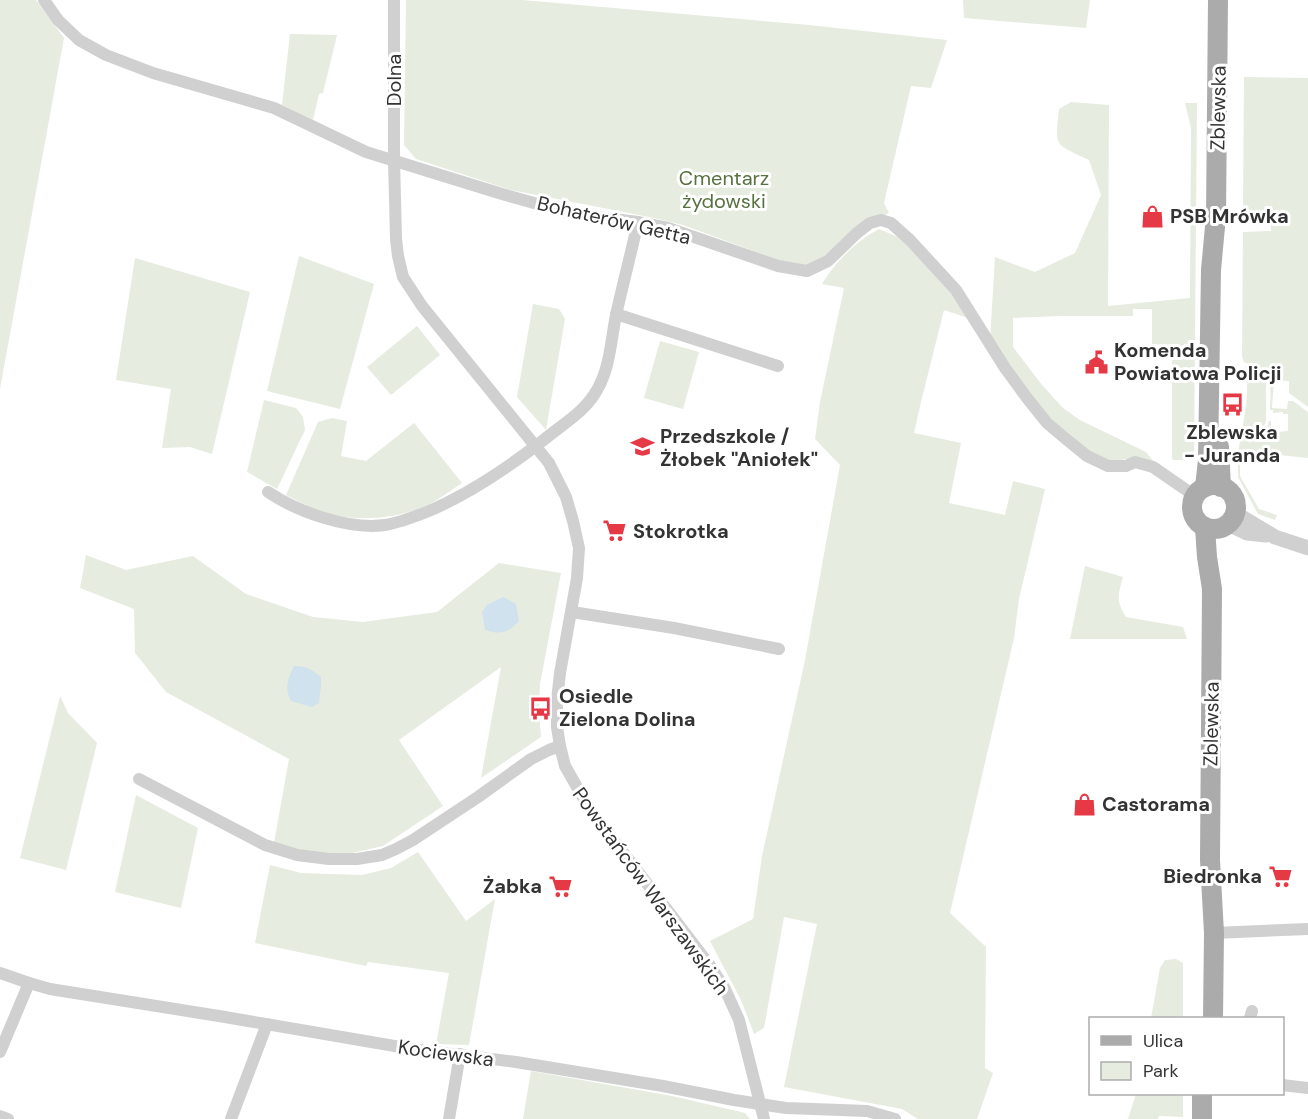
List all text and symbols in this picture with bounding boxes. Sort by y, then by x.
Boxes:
street label: Dolna [381,54,407,106]
street label: Zblewska [1204,65,1232,151]
park label: Cmentarz żydowski [679,165,769,214]
street label: Bohaterów Getta [535,190,693,250]
shop icon: PSB Mrówka [1139,203,1165,229]
place label: PSB Mrówka [1170,203,1289,229]
place label: Komenda Powiatowa Policji [1114,337,1282,386]
public building icon: Komenda Powiatowa Policji [1083,349,1109,375]
bus stop icon: Zblewska - Juranda [1219,392,1245,418]
place label: Zblewska - Juranda [1184,419,1280,468]
place label: Przedszkole / Żłobek "Aniołek" [660,423,818,472]
school or university icon: Przedszkole / Żłobek "Aniołek" [629,434,655,460]
supermarket icon: Stokrotka [602,518,628,544]
place label: Stokrotka [633,518,729,544]
street label: Zblewska [1197,681,1225,767]
place label: Osiedle Zielona Dolina [559,683,696,732]
bus stop icon: Osiedle Zielona Dolina [528,695,554,721]
street label: Powstańców Warszawskich [567,782,735,1000]
shop icon: Castorama [1071,791,1097,817]
place label: Castorama [1102,791,1210,817]
place label: Biedronka [1163,863,1262,889]
supermarket icon: Biedronka [1267,863,1293,889]
place label: Żabka [483,873,542,899]
supermarket icon: Żabka [547,873,573,899]
legend [1089,1017,1284,1095]
text: Ulica [1143,1029,1183,1053]
street label: Kociewska [397,1033,495,1073]
text: Park [1143,1059,1179,1083]

